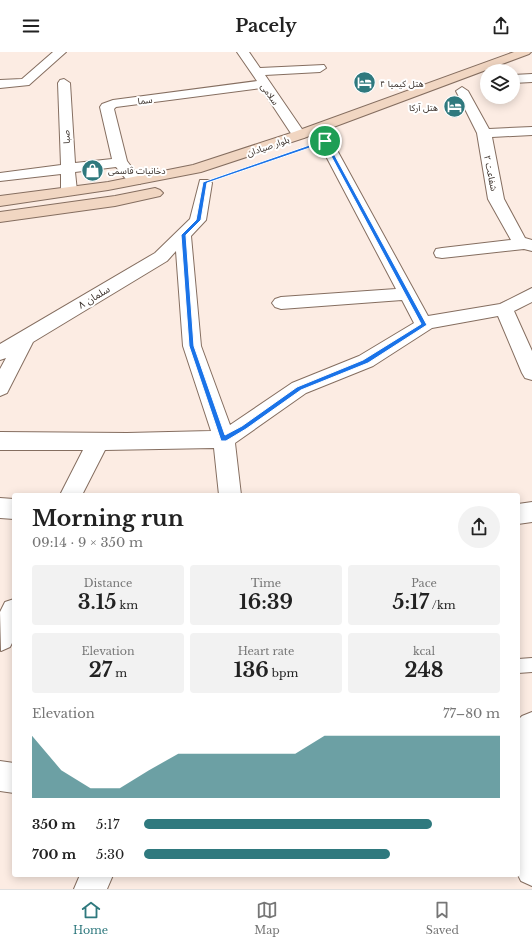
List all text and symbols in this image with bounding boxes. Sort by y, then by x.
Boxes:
icon: menu [20,15,42,37]
text: Pacely [235,15,297,37]
icon: share [490,15,512,37]
map controls [480,64,520,104]
button: layers [480,64,520,104]
hotel icon: هتل کیمیا ۴ [352,70,378,96]
place label: هتل کیمیا ۴ [380,78,424,89]
street label: سلامی [259,81,281,107]
street label: سما [137,94,153,106]
hotel icon: هتل آرکا [441,94,467,120]
place label: هتل آرکا [409,102,438,114]
pin [308,124,342,158]
street label: صبا [60,130,72,144]
icon: arrive [314,130,336,152]
street label: بلوار صیادان [245,134,291,159]
street label: شفاعت ۲ [482,154,500,192]
shop icon: دخانیات قاسمی [80,157,106,183]
place label: دخانیات قاسمی [108,165,166,176]
street label: سلمان ۸ [76,282,112,312]
text: Morning run [32,505,184,532]
button: share [458,506,500,548]
text: 09:14 · 9 × 350 m [32,534,143,551]
text: Distance [84,576,132,590]
text: Time [251,576,281,590]
text: Pace [411,576,437,590]
text: 3.15 [78,590,116,614]
text: 16:39 [239,590,293,614]
text: 5:17 [393,590,429,614]
text: km [116,598,138,612]
text: /km [429,598,455,612]
text: Elevation [81,644,135,658]
text: Heart rate [238,644,294,658]
text: kcal [413,644,435,658]
text: 27 [89,658,112,682]
text: 136 [234,658,269,682]
text: 248 [405,658,444,682]
text: m [112,666,127,680]
text: bpm [269,666,298,680]
text: Elevation [32,705,95,722]
text: 77–80 m [443,705,500,722]
text: 350 m [32,816,76,833]
text: 5:17 [96,816,119,833]
text: 700 m [32,846,76,863]
text: 5:30 [96,846,124,863]
tab: Home [73,899,108,937]
tab: Map [254,899,280,937]
tab: Saved [426,899,459,937]

